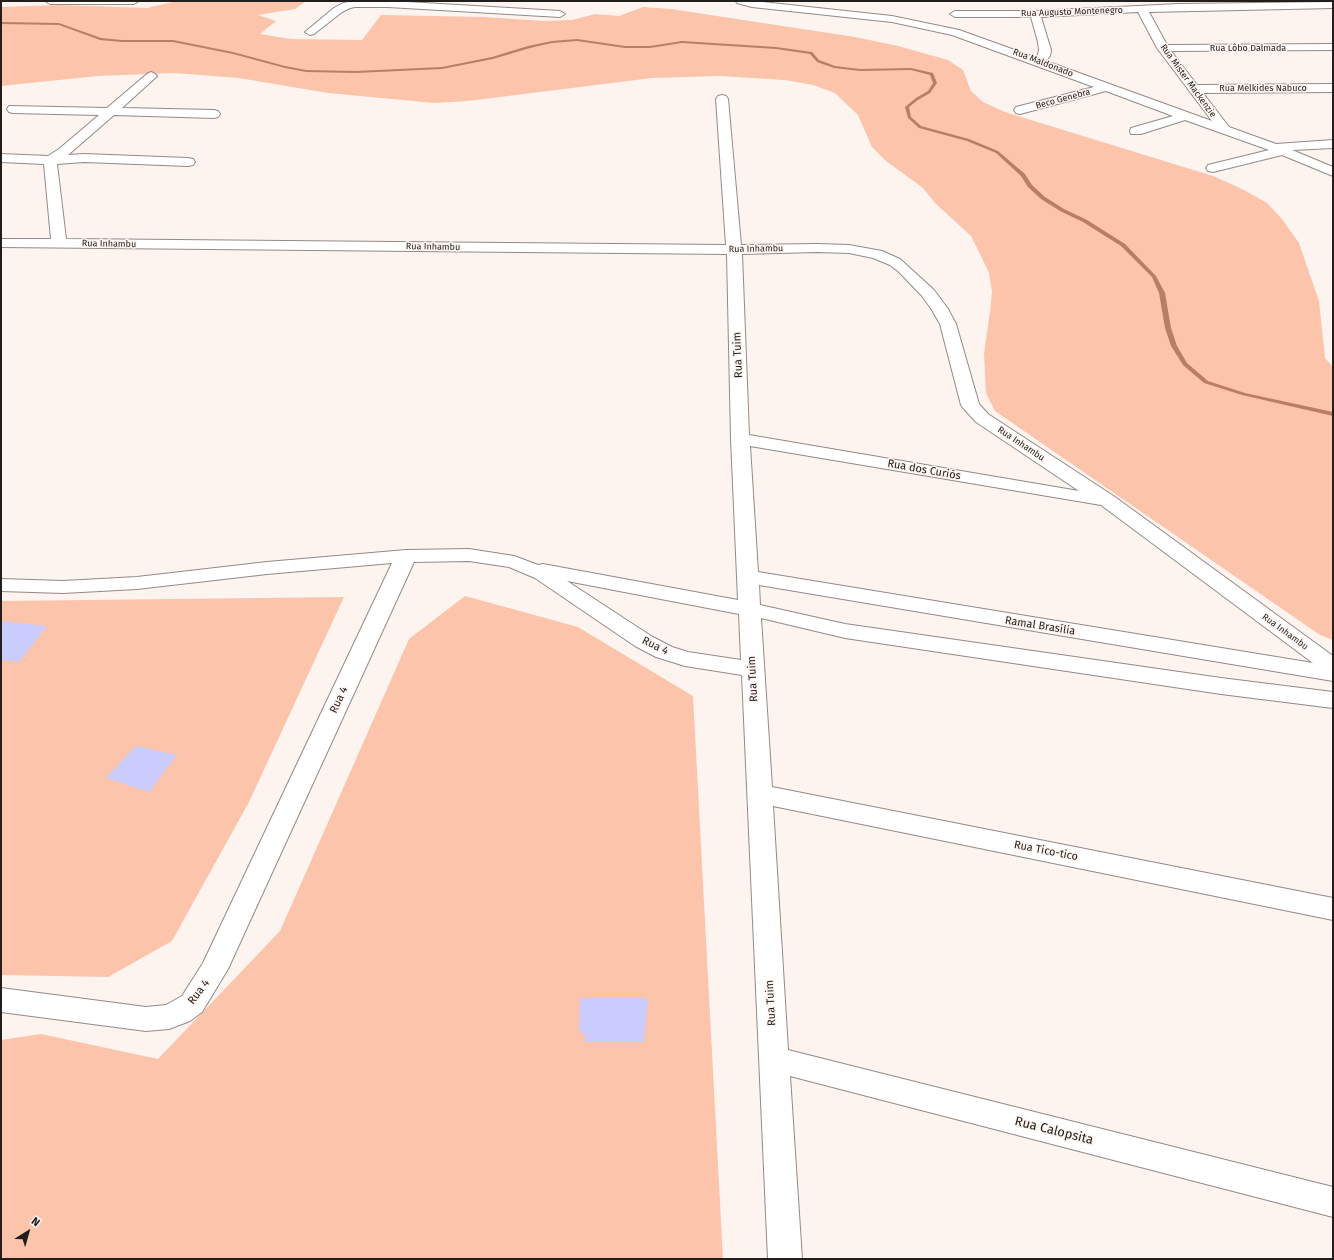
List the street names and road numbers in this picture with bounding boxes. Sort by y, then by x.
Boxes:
street label: Rua Augusto Montenegro [1021,5,1123,19]
street label: Rua Mister Mackenzie [1158,42,1218,120]
street label: Rua Lôbo Dalmada [1210,43,1286,53]
street label: Rua Maldonado [1011,47,1075,79]
street label: Rua Melkides Nabuco [1219,83,1307,93]
street label: Beco Genebra [1034,86,1092,112]
street label: Rua Inhambu [82,238,136,250]
street label: Rua Inhambu [406,241,460,253]
street label: Rua Inhambu [729,243,783,255]
street label: Rua Tuim [731,332,745,378]
street label: Rua Inhambu [995,424,1047,464]
street label: Rua dos Curiós [886,457,962,483]
street label: Rua Inhambu [1260,612,1310,652]
street label: Ramal Brasília [1004,614,1076,638]
street label: Rua 4 [640,634,670,658]
street label: Rua Tuim [745,656,761,702]
street label: Rua 4 [327,685,351,715]
street label: Rua Tico-tico [1013,838,1079,864]
street label: Rua 4 [185,977,213,1007]
street label: Rua Tuim [763,980,779,1026]
street label: Rua Calopsita [1013,1114,1095,1148]

